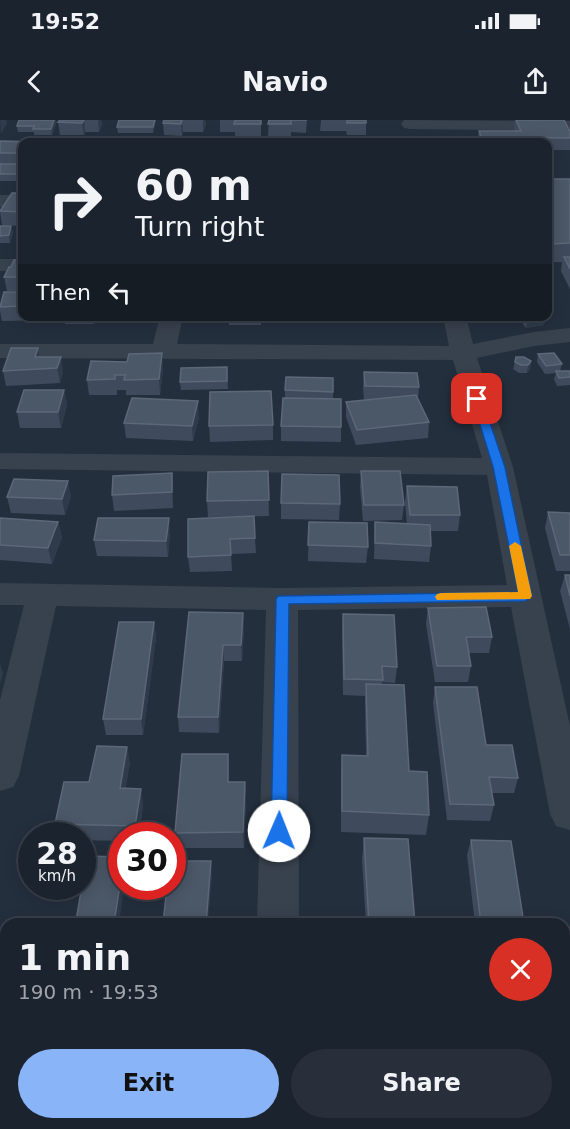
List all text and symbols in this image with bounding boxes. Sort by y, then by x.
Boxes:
text: 19:52 [30,9,100,34]
icon: back [18,65,51,98]
icon: share [519,65,552,98]
text: Navio [242,66,328,97]
text: 60 m [135,161,252,210]
icon: right [36,162,114,240]
text: Turn right [135,211,264,242]
icon: left [103,276,136,309]
text: Then [36,280,91,305]
pin [451,373,502,424]
icon: arrive [460,382,493,415]
position arrow [247,799,311,863]
speed limit sign: 30 [108,822,186,900]
text: 28 [36,836,78,871]
text: km/h [38,867,76,885]
text: 1 min [18,937,131,978]
button: close [489,938,552,1001]
text: 190 m · 19:53 [18,980,159,1004]
button: Exit [18,1049,279,1118]
button: Share [291,1049,552,1118]

